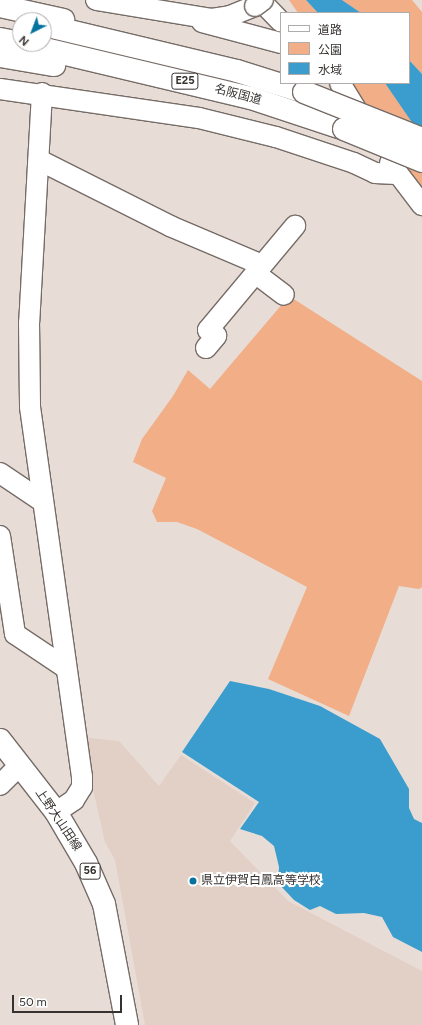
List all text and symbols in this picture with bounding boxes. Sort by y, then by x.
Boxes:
north arrow [12,12,52,52]
legend [280,12,410,84]
text: 道路 [318,23,342,37]
text: N [17,33,32,48]
text: 公園 [318,43,342,57]
text: 水域 [318,63,342,77]
road number: E25 [171,72,199,90]
street label: 名阪国道 [213,82,263,108]
street label: 上野大山田線 [32,786,84,854]
road number: 56 [79,862,101,880]
place label: 県立伊賀白鳳高等学校 [201,874,321,888]
marker: 県立伊賀白鳳高等学校 [188,876,198,886]
scale bar [14,987,124,1013]
text: 50 m [19,995,47,1009]

